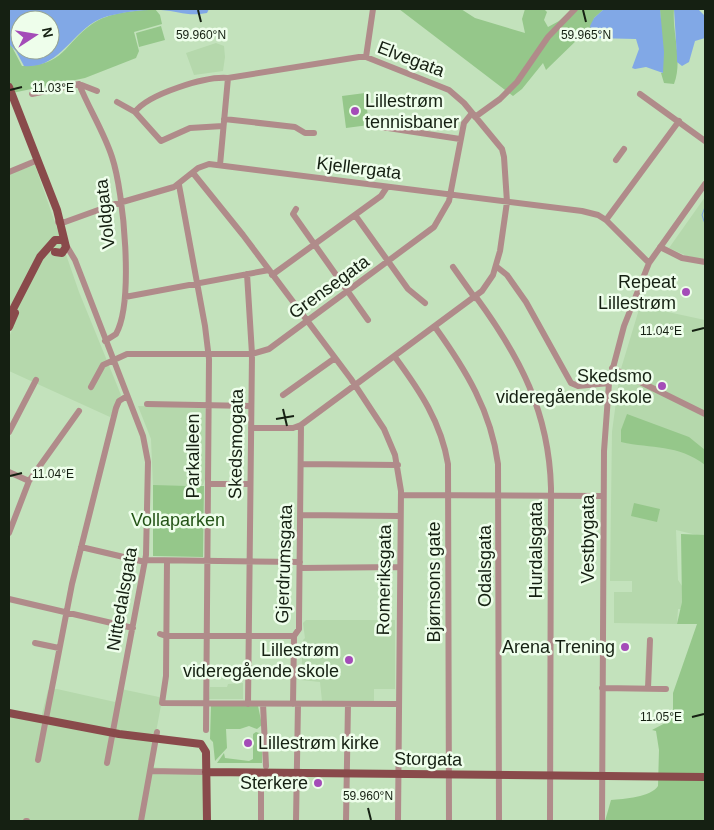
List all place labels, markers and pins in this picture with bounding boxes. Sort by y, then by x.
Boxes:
place label: Lillestrøm tennisbaner [365,91,459,132]
marker: Lillestrøm tennisbaner [349,105,361,117]
place label: Repeat Lillestrøm [598,272,676,313]
marker: Repeat Lillestrøm [680,286,692,298]
place label: Skedsmo videregående skole [496,366,652,407]
marker: Skedsmo videregående skole [656,380,668,392]
place label: Arena Trening [502,637,615,657]
place label: Lillestrøm videregående skole [183,640,339,681]
marker: Arena Trening [619,641,631,653]
marker: Lillestrøm videregående skole [343,654,355,666]
place label: Lillestrøm kirke [258,733,379,753]
marker: Lillestrøm kirke [242,737,254,749]
place label: Sterkere [240,773,308,793]
marker: Sterkere [312,777,324,789]

